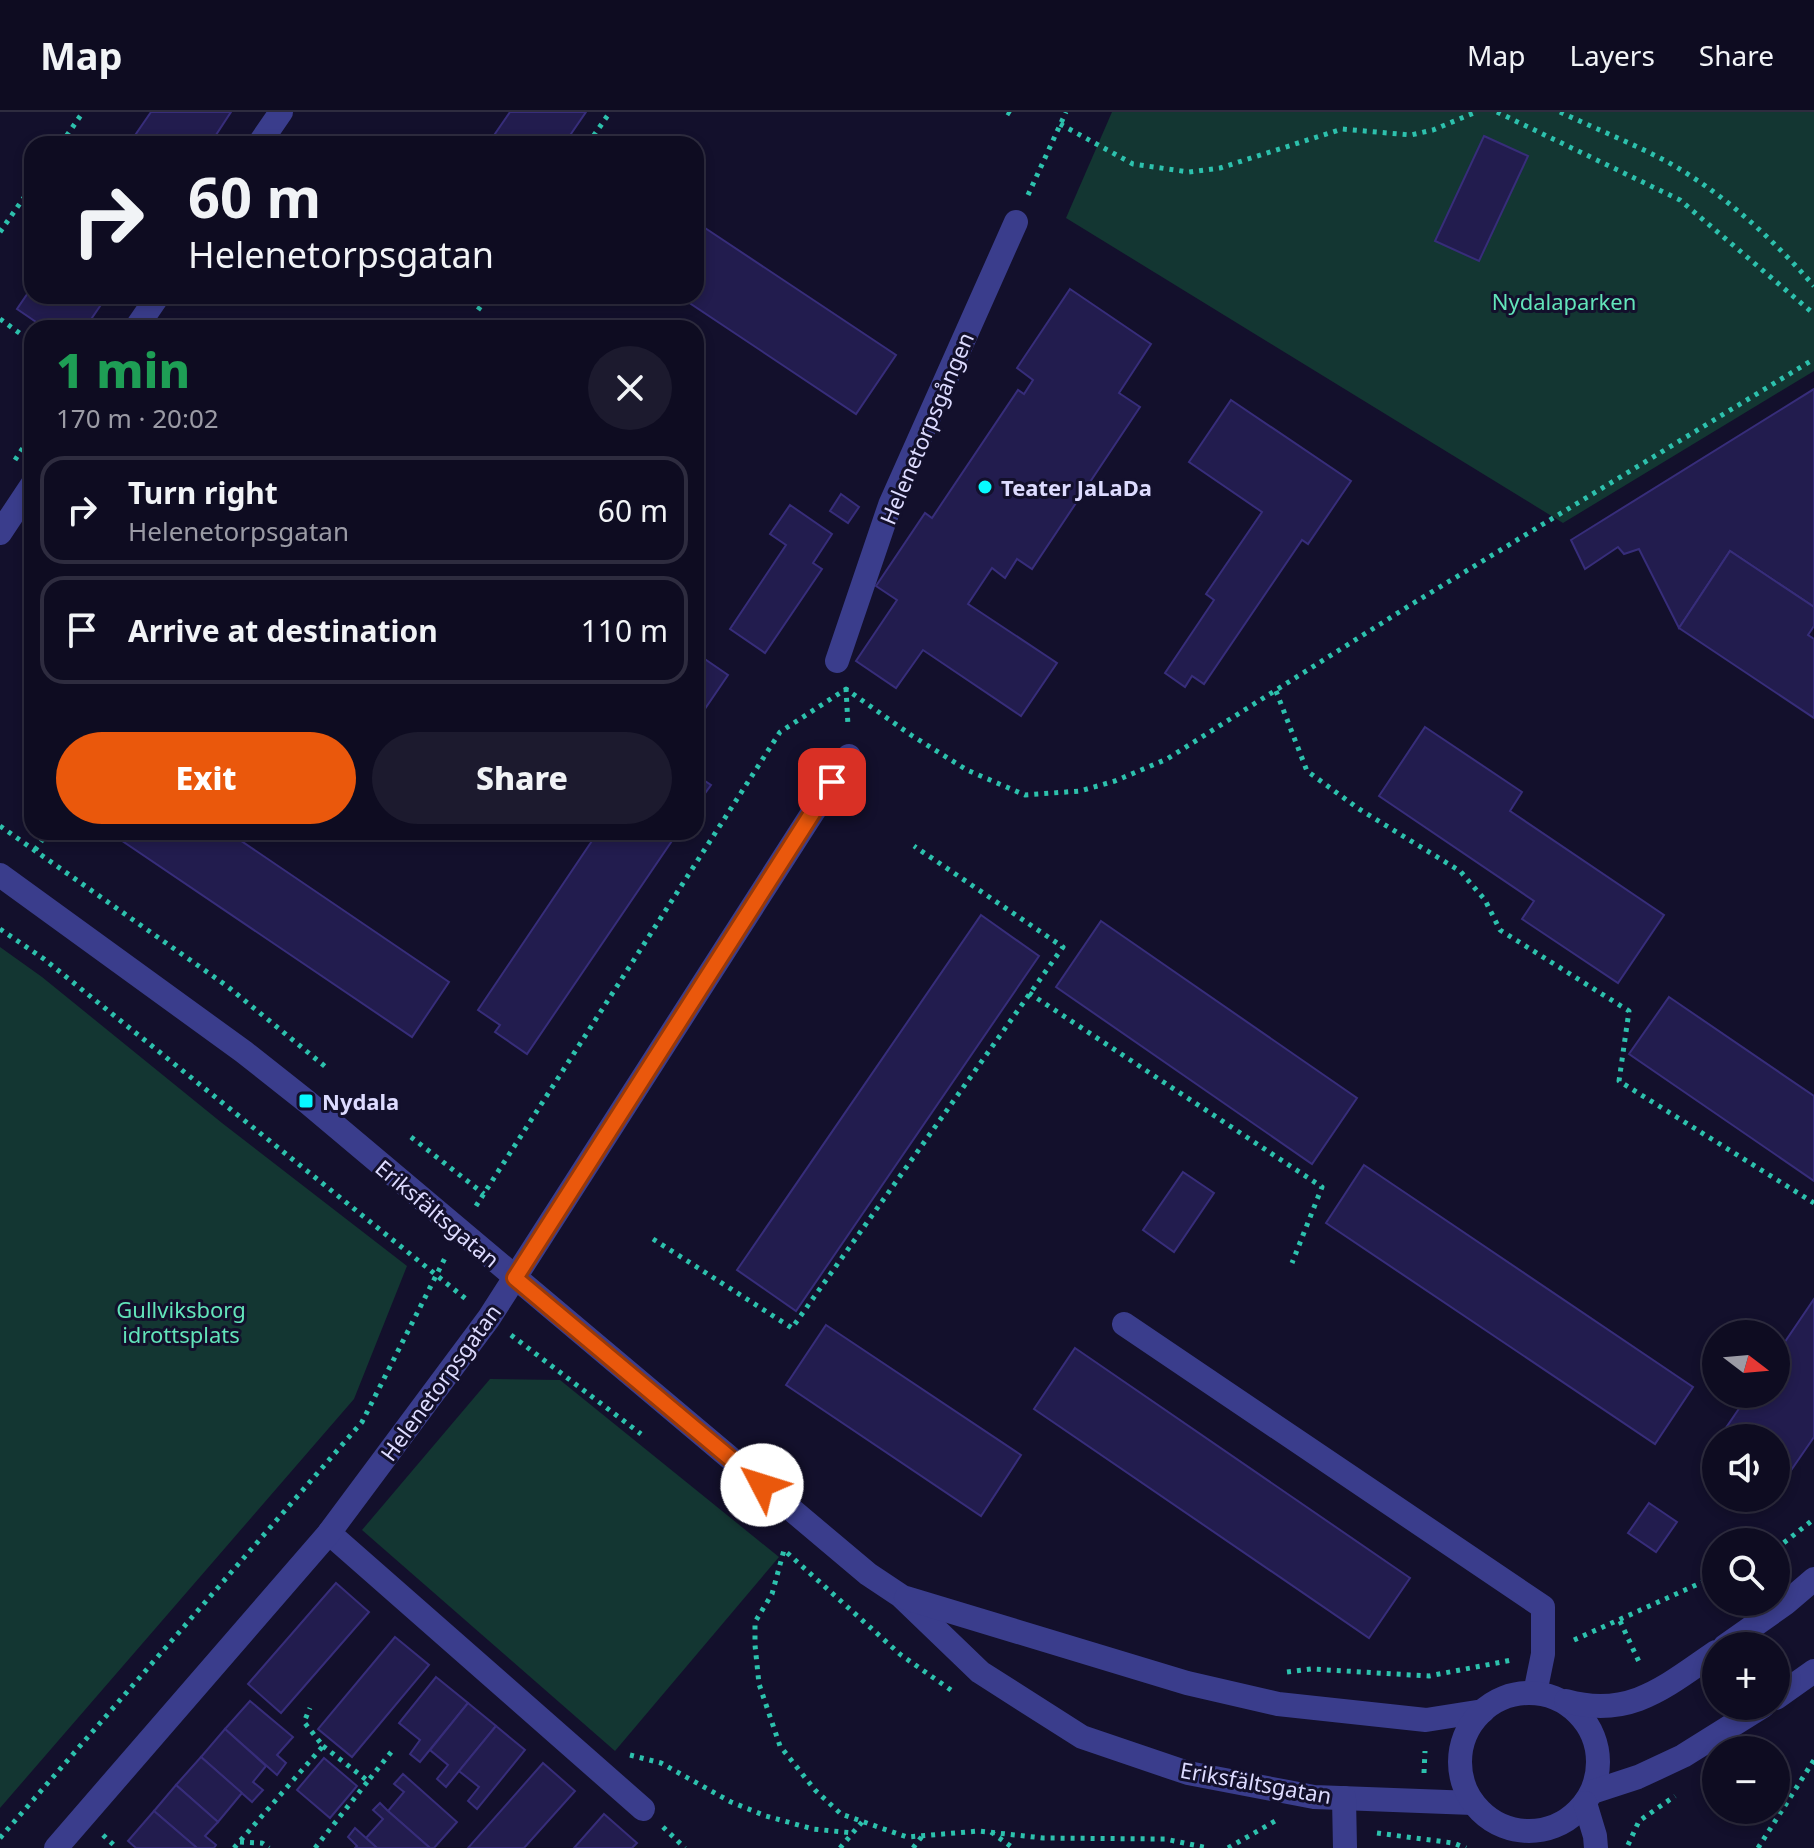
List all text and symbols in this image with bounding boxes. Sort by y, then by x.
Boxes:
text: Map [40,29,123,81]
text: Map [1467,36,1525,74]
text: Layers [1569,36,1655,74]
text: Share [1699,36,1774,74]
text: 60 m [188,158,321,234]
icon: right [56,168,160,272]
text: Helenetorpsgatan [188,230,494,279]
park label: Nydalaparken [1492,286,1636,316]
street label: Helenetorpsgången [872,327,980,529]
text: 1 min [56,337,190,402]
button: close [588,346,672,430]
text: 170 m · 20:02 [56,400,219,436]
text: Turn right [128,472,278,513]
place label: Teater JaLaDa [1001,472,1152,502]
marker: Teater JaLaDa [976,478,994,496]
icon: right [60,488,104,532]
text: 60 m [598,490,668,531]
text: Helenetorpsgatan [128,513,349,549]
icon: arrive [60,608,104,652]
text: Arrive at destination [128,610,438,651]
text: 110 m [581,610,668,651]
button: Exit [56,732,356,824]
button: Share [372,732,672,824]
pin [798,748,866,816]
icon: arrive [810,760,854,804]
place label: Nydala [322,1086,399,1116]
marker: Nydala [297,1092,315,1110]
street label: Eriksfältsgatan [370,1152,506,1274]
park label: Gullviksborg idrottsplats [116,1294,246,1349]
street label: Helenetorpsgatan [373,1298,507,1466]
north arrow [1702,1320,1790,1408]
map controls [1702,1320,1790,1824]
button: sound [1702,1424,1790,1512]
position arrow [720,1443,804,1527]
button: search [1702,1528,1790,1616]
button: + [1702,1632,1790,1720]
button: − [1702,1736,1790,1824]
street label: Eriksfältsgatan [1178,1754,1334,1810]

